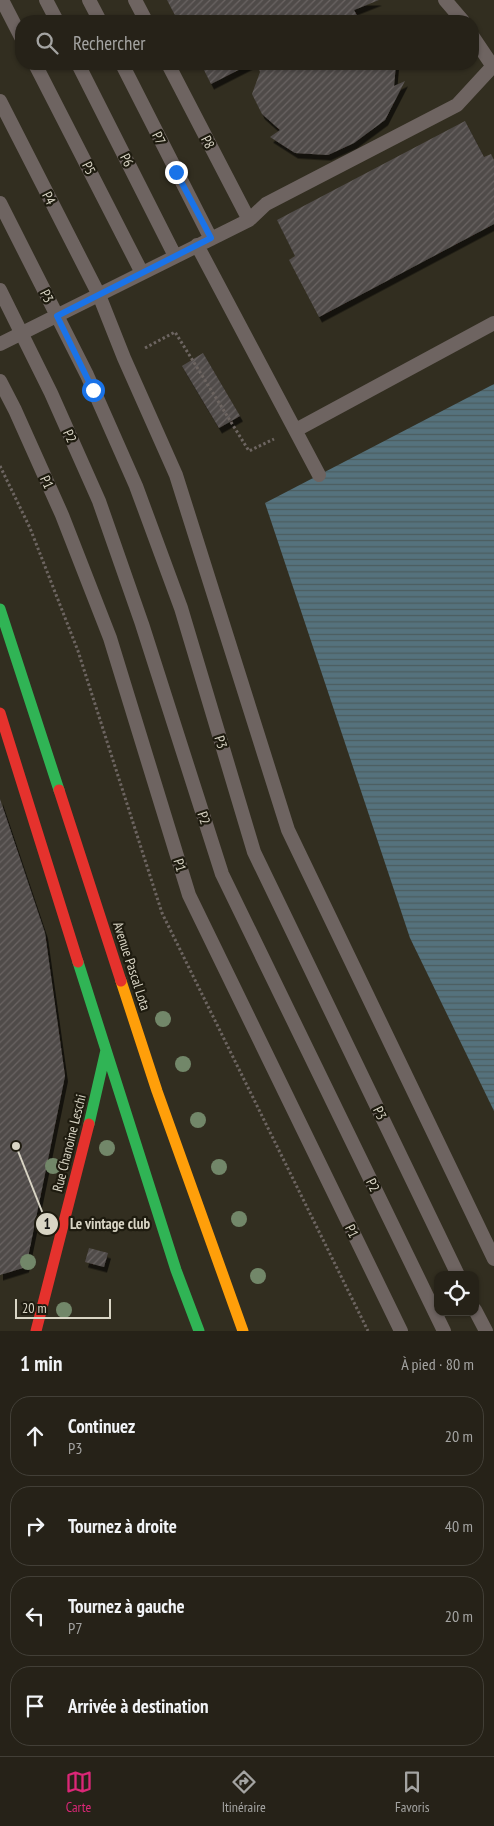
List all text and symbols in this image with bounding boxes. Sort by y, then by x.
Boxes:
search box [15,15,479,70]
icon: search [33,29,61,57]
text: Rechercher [73,31,145,55]
street label: P7 [148,128,170,148]
street label: P8 [197,132,219,152]
street label: P6 [116,150,138,170]
street label: P5 [78,158,100,178]
route end [165,161,188,184]
street label: P4 [38,188,60,208]
street label: P3 [36,286,58,306]
route start [82,379,105,402]
street label: P2 [59,427,81,445]
street label: P1 [36,473,58,491]
street label: P3 [211,733,231,751]
street label: P2 [193,809,215,827]
street label: P1 [170,856,190,874]
street label: Avenue Pascal Lota [109,919,155,1013]
street label: Rue Chanoine Leschi [48,1092,90,1194]
street label: P3 [369,1103,391,1123]
street label: P2 [362,1175,384,1195]
callout: Le vintage club [35,1209,160,1239]
text: 1 [43,1214,51,1233]
text: Le vintage club [70,1214,150,1233]
street label: P1 [341,1221,363,1241]
map controls [434,1271,479,1316]
button: locate [434,1271,479,1316]
scale bar [15,1296,111,1319]
text: 20 m [22,1299,47,1317]
text: 1 min [20,1350,62,1377]
text: À pied · 80 m [401,1354,474,1374]
text: Continuez [68,1414,135,1438]
icon: ahead [21,1422,49,1450]
text: 20 m [445,1426,473,1446]
text: P3 [68,1438,82,1458]
icon: right [21,1512,49,1540]
text: Tournez à droite [68,1514,177,1538]
text: 40 m [445,1516,473,1536]
text: Tournez à gauche [68,1594,185,1618]
icon: left [21,1602,49,1630]
text: 20 m [445,1606,473,1626]
text: P7 [68,1618,82,1638]
icon: arrive [21,1692,49,1720]
text: Arrivée à destination [68,1694,209,1718]
tab: Carte [65,1768,93,1816]
tab: Itinéraire [222,1768,266,1816]
tab: Favoris [395,1768,429,1816]

